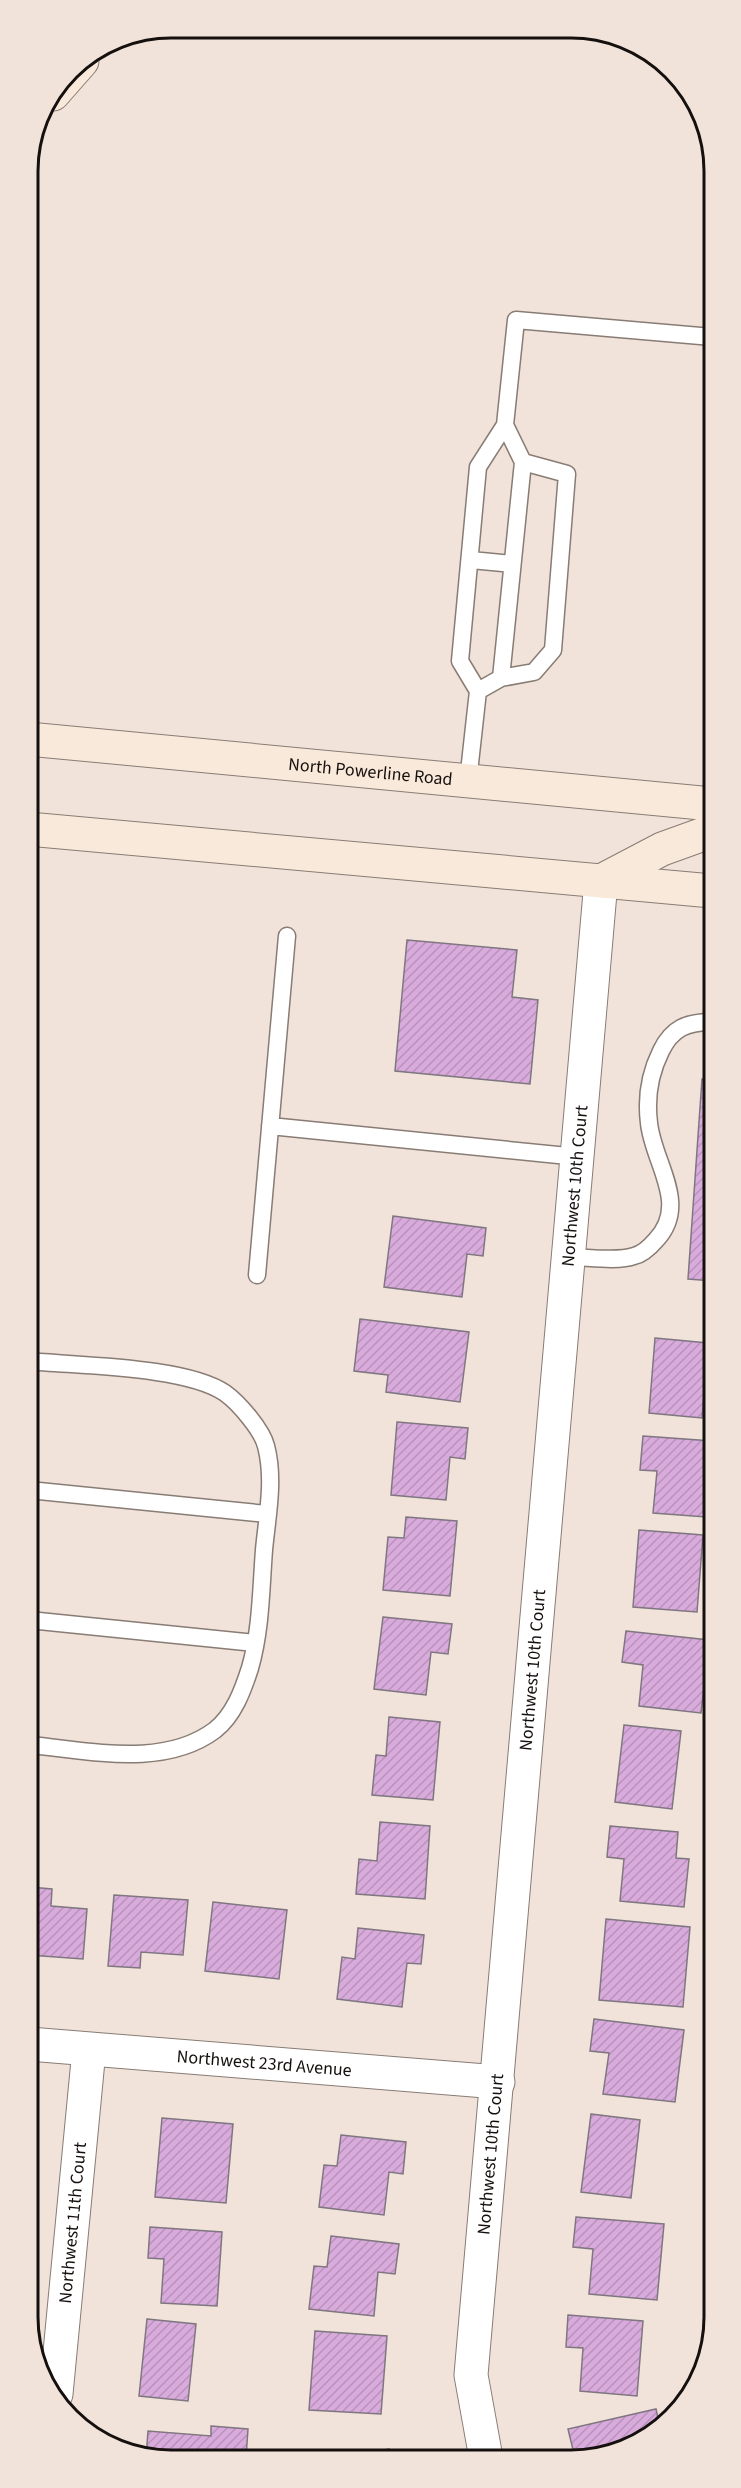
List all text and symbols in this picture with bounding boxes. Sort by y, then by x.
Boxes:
street label: North Powerline Road [287,751,454,792]
street label: Northwest 10th Court [555,1104,594,1268]
street label: Northwest 10th Court [513,1588,552,1752]
street label: Northwest 23rd Avenue [176,2044,353,2083]
street label: Northwest 10th Court [471,2072,510,2236]
street label: Northwest 11th Court [52,2141,93,2305]

